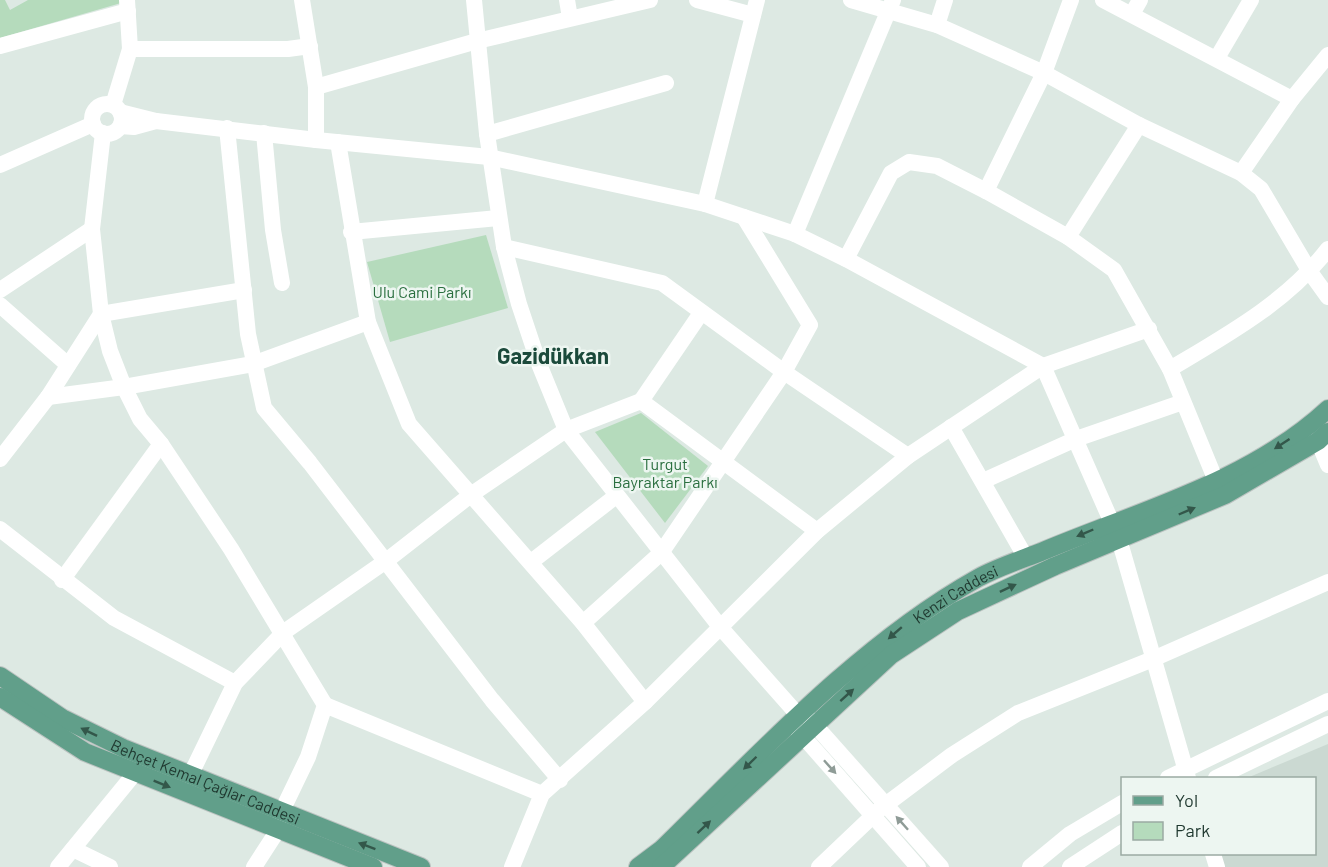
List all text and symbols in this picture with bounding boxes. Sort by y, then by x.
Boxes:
park label: Ulu Cami Parkı [373,282,471,301]
district label: Gazidükkan [497,342,609,368]
one-way arrow [1273,439,1290,450]
park label: Turgut Bayraktar Parkı [612,454,718,491]
one-way arrow [1179,506,1197,516]
one-way arrow [1076,528,1094,538]
street label: Kenzi Caddesi [909,560,1000,627]
one-way arrow [1000,583,1017,592]
one-way arrow [888,626,903,639]
one-way arrow [839,689,854,702]
one-way arrow [81,727,98,736]
street label: Behçet Kemal Çağlar Caddesi [108,734,303,827]
one-way arrow [743,756,757,770]
one-way arrow [823,759,837,774]
legend [1121,777,1316,855]
one-way arrow [153,779,171,789]
text: Yol [1175,789,1198,811]
one-way arrow [895,816,909,831]
text: Park [1175,819,1210,841]
one-way arrow [696,820,711,834]
one-way arrow [357,840,375,850]

